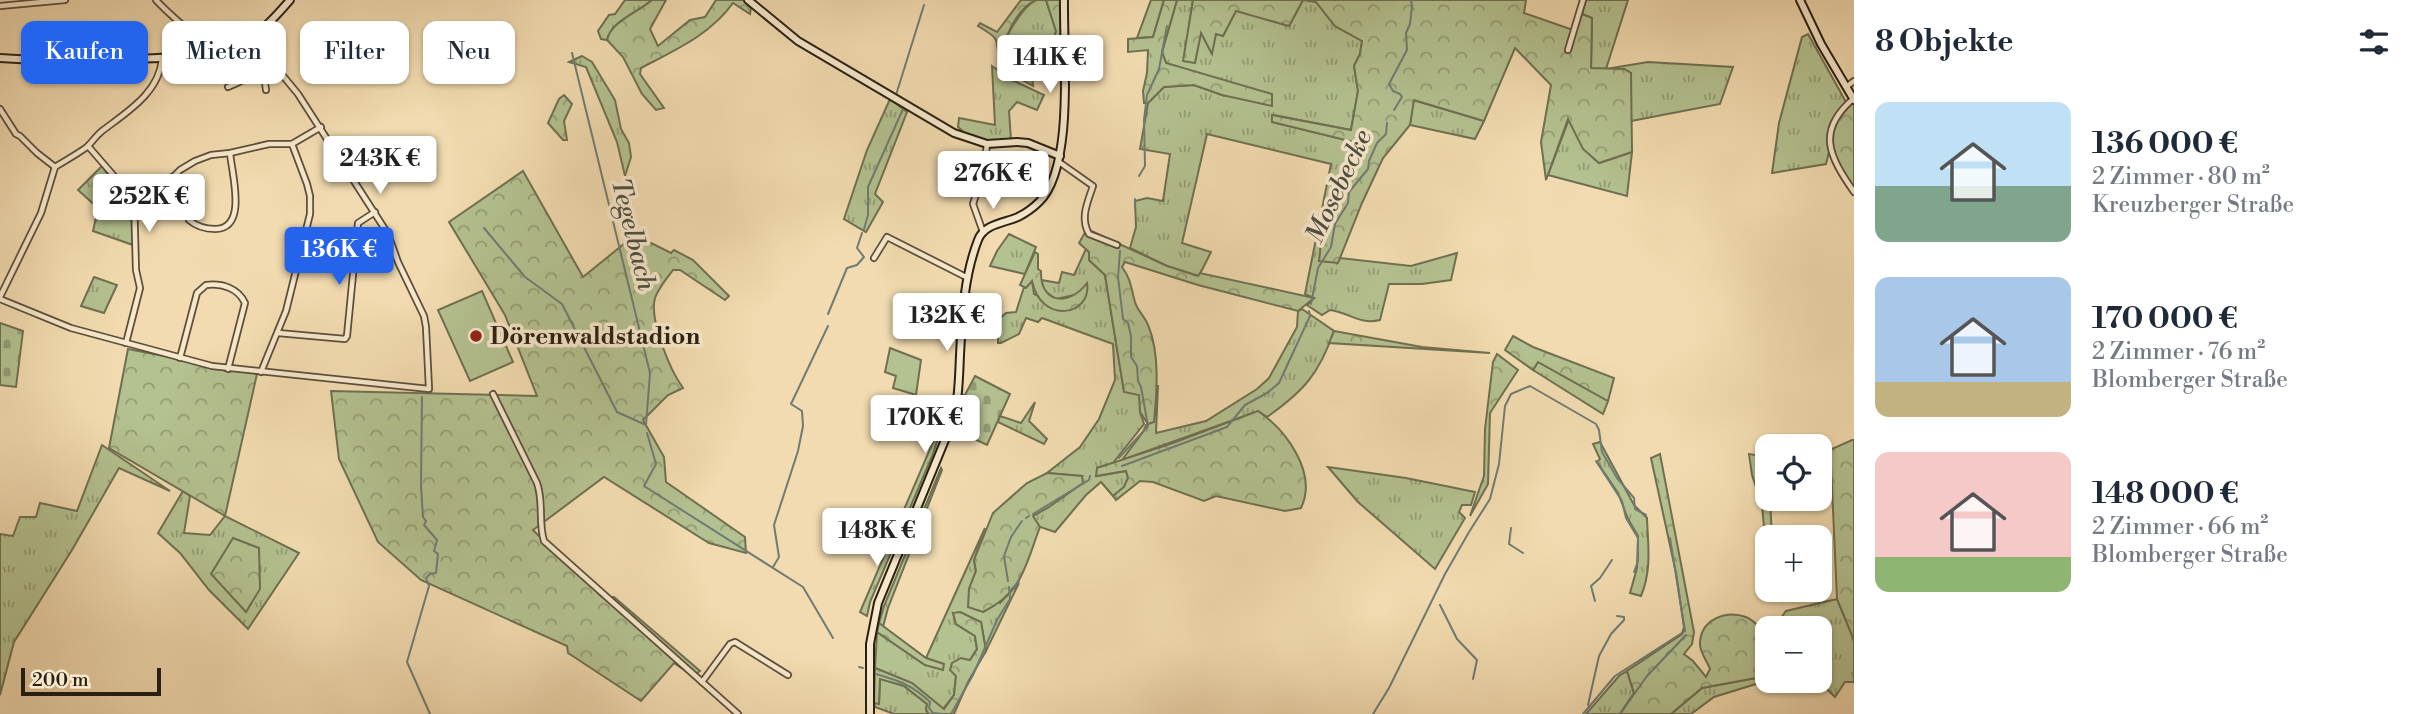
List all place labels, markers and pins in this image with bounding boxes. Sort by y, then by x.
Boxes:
pin: 141K € [993,36,1107,95]
pin: 243K € [323,136,437,196]
pin: 276K € [936,152,1050,211]
pin: 252K € [92,174,206,234]
pin: 136K € [282,228,396,287]
pin: 132K € [890,294,1004,353]
place label: Dörenwaldstadion [490,322,700,352]
marker: Dörenwaldstadion [468,328,484,344]
pin: 170K € [868,396,982,455]
pin: 148K € [820,508,934,568]

